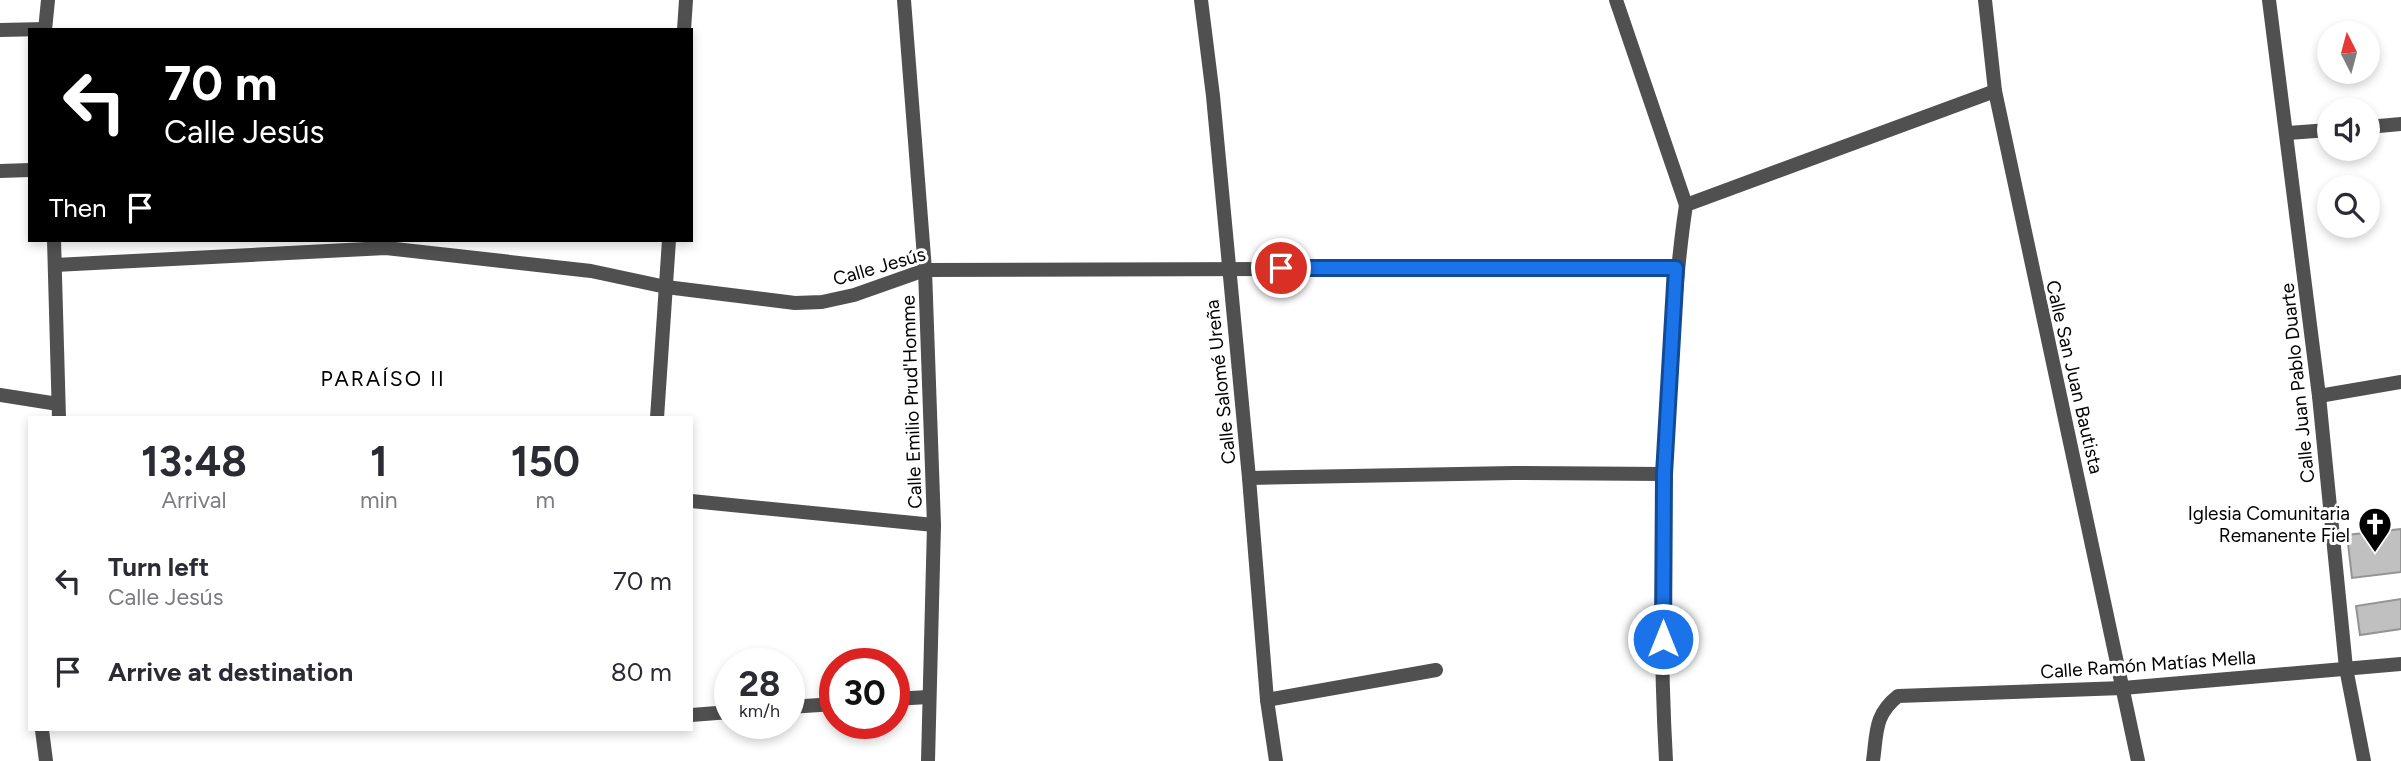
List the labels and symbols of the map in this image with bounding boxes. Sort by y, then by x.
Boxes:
north arrow [2317,21,2380,84]
pin [1251,238,1311,298]
street label: Calle Jesús [830,242,928,291]
street label: Calle San Juan Bautista [2041,278,2108,476]
street label: Calle Juan Pablo Duarte [2276,282,2319,484]
street label: Calle Emilio Prud'Homme [896,295,927,509]
street label: Calle Salomé Ureña [1200,299,1241,465]
district label: PARAÍSO II [320,366,446,391]
place label: Iglesia Comunitaria Remanente Fiel [2188,502,2350,547]
church icon: Iglesia Comunitaria Remanente Fiel [2356,505,2394,554]
position arrow [1626,602,1700,676]
street label: Calle Ramón Matías Mella [2040,645,2257,684]
speed limit sign: 30 [819,648,910,739]

